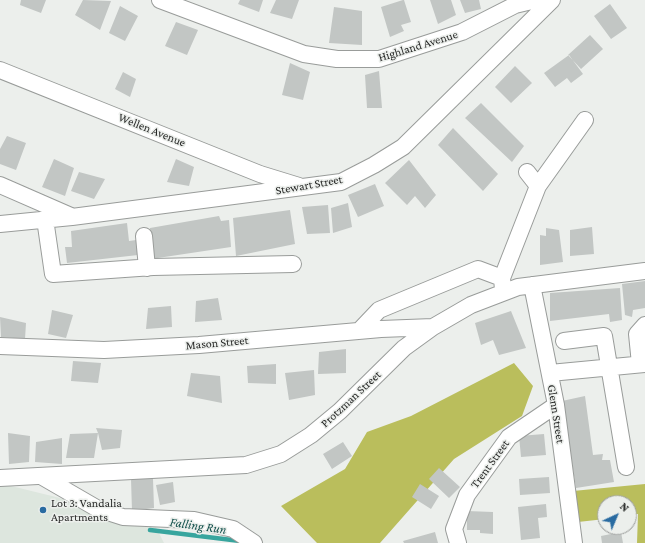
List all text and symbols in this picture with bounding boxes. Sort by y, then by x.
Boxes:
street label: Highland Avenue [377,27,459,65]
street label: Wellen Avenue [116,110,188,150]
street label: Stewart Street [274,172,344,198]
street label: Mason Street [185,333,249,353]
street label: Protzman Street [318,367,384,431]
street label: Glenn Street [544,384,568,444]
street label: Trent Street [468,437,512,491]
north arrow [597,495,637,535]
place label: Lot 3: Vandalia Apartments [51,496,122,524]
text: N [618,500,632,514]
marker: Lot 3: Vandalia Apartments [38,505,48,515]
water label: Falling Run [169,514,227,538]

